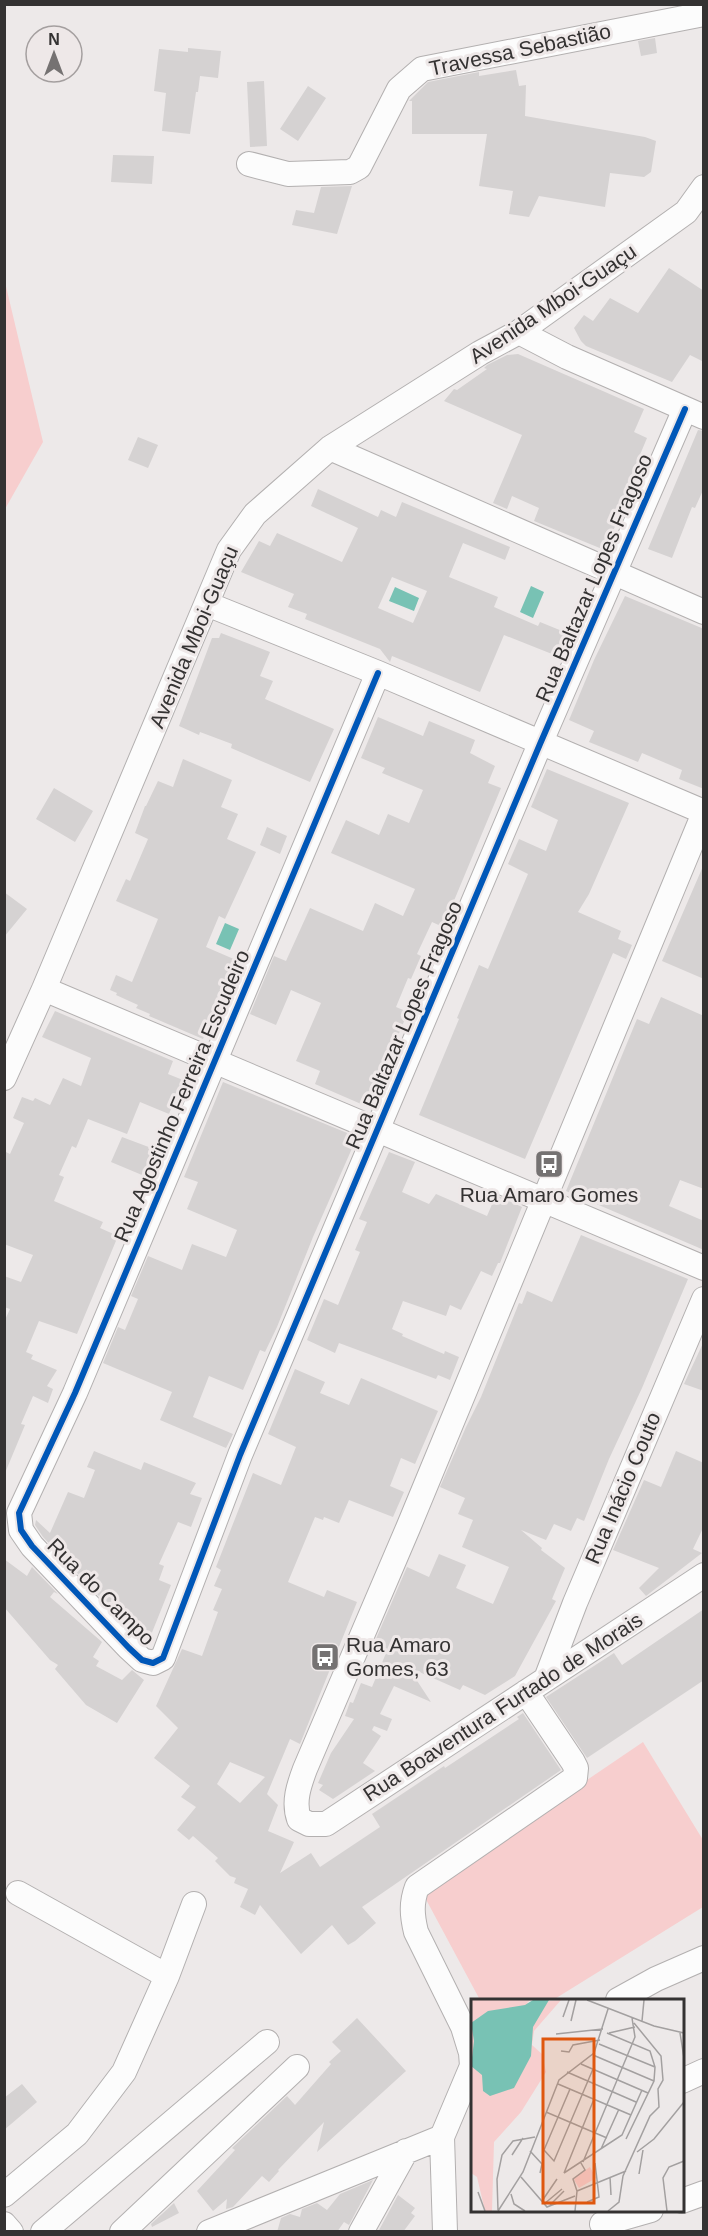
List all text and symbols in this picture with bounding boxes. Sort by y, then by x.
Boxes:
street label: Travessa Sebastião [427,19,613,80]
north arrow [24,24,84,84]
text: N [48,31,60,48]
street label: Avenida Mboi-Guaçu [465,239,640,368]
street label: Rua Baltazar Lopes Fragoso [531,450,656,705]
street label: Avenida Mboi-Guaçu [145,542,242,731]
street label: Rua Baltazar Lopes Fragoso [341,897,466,1152]
street label: Rua Agostinho Ferreira Escudeiro [109,946,254,1245]
bus stop icon: Rua Amaro Gomes [533,1148,565,1180]
place label: Rua Amaro Gomes [460,1183,638,1206]
street label: Rua Inácio Couto [580,1409,665,1567]
street label: Rua do Campo [43,1534,159,1650]
street label: Rua Boaventura Furtado de Morais [359,1608,647,1806]
place label: Rua Amaro Gomes, 63 [346,1633,451,1680]
bus stop icon: Rua Amaro Gomes, 63 [309,1641,341,1673]
inset map [471,1999,684,2212]

